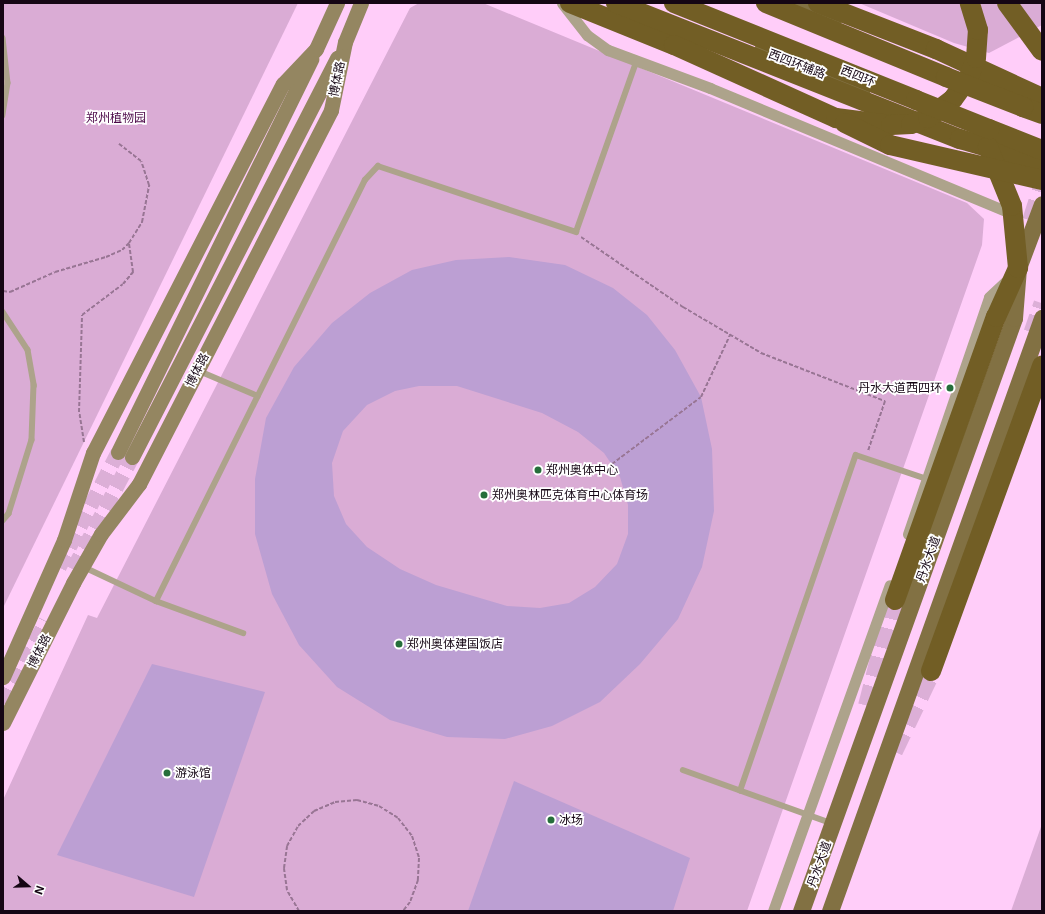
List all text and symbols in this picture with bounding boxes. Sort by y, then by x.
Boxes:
street label: 西四环辅路 [766,47,828,81]
street label: 博体路 [326,60,348,98]
street label: 西四环 [839,63,877,89]
park label: 郑州植物园 [86,111,146,125]
street label: 博体路 [182,351,212,389]
place label: 丹水大道西四环 [858,381,942,395]
marker: 丹水大道西四环 [945,383,955,393]
place label: 郑州奥体中心 [546,463,618,477]
marker: 郑州奥体中心 [533,465,543,475]
place label: 郑州奥林匹克体育中心体育场 [492,488,648,502]
marker: 郑州奥林匹克体育中心体育场 [479,490,489,500]
street label: 丹水大道 [913,534,943,584]
street label: 博体路 [24,632,54,670]
place label: 郑州奥体建国饭店 [407,637,503,651]
marker: 郑州奥体建国饭店 [394,639,404,649]
place label: 游泳馆 [175,766,211,780]
marker: 游泳馆 [162,768,172,778]
place label: 冰场 [559,813,583,827]
marker: 冰场 [546,815,556,825]
street label: 丹水大道 [804,839,834,889]
north arrow [8,866,48,906]
text: N [31,884,47,896]

